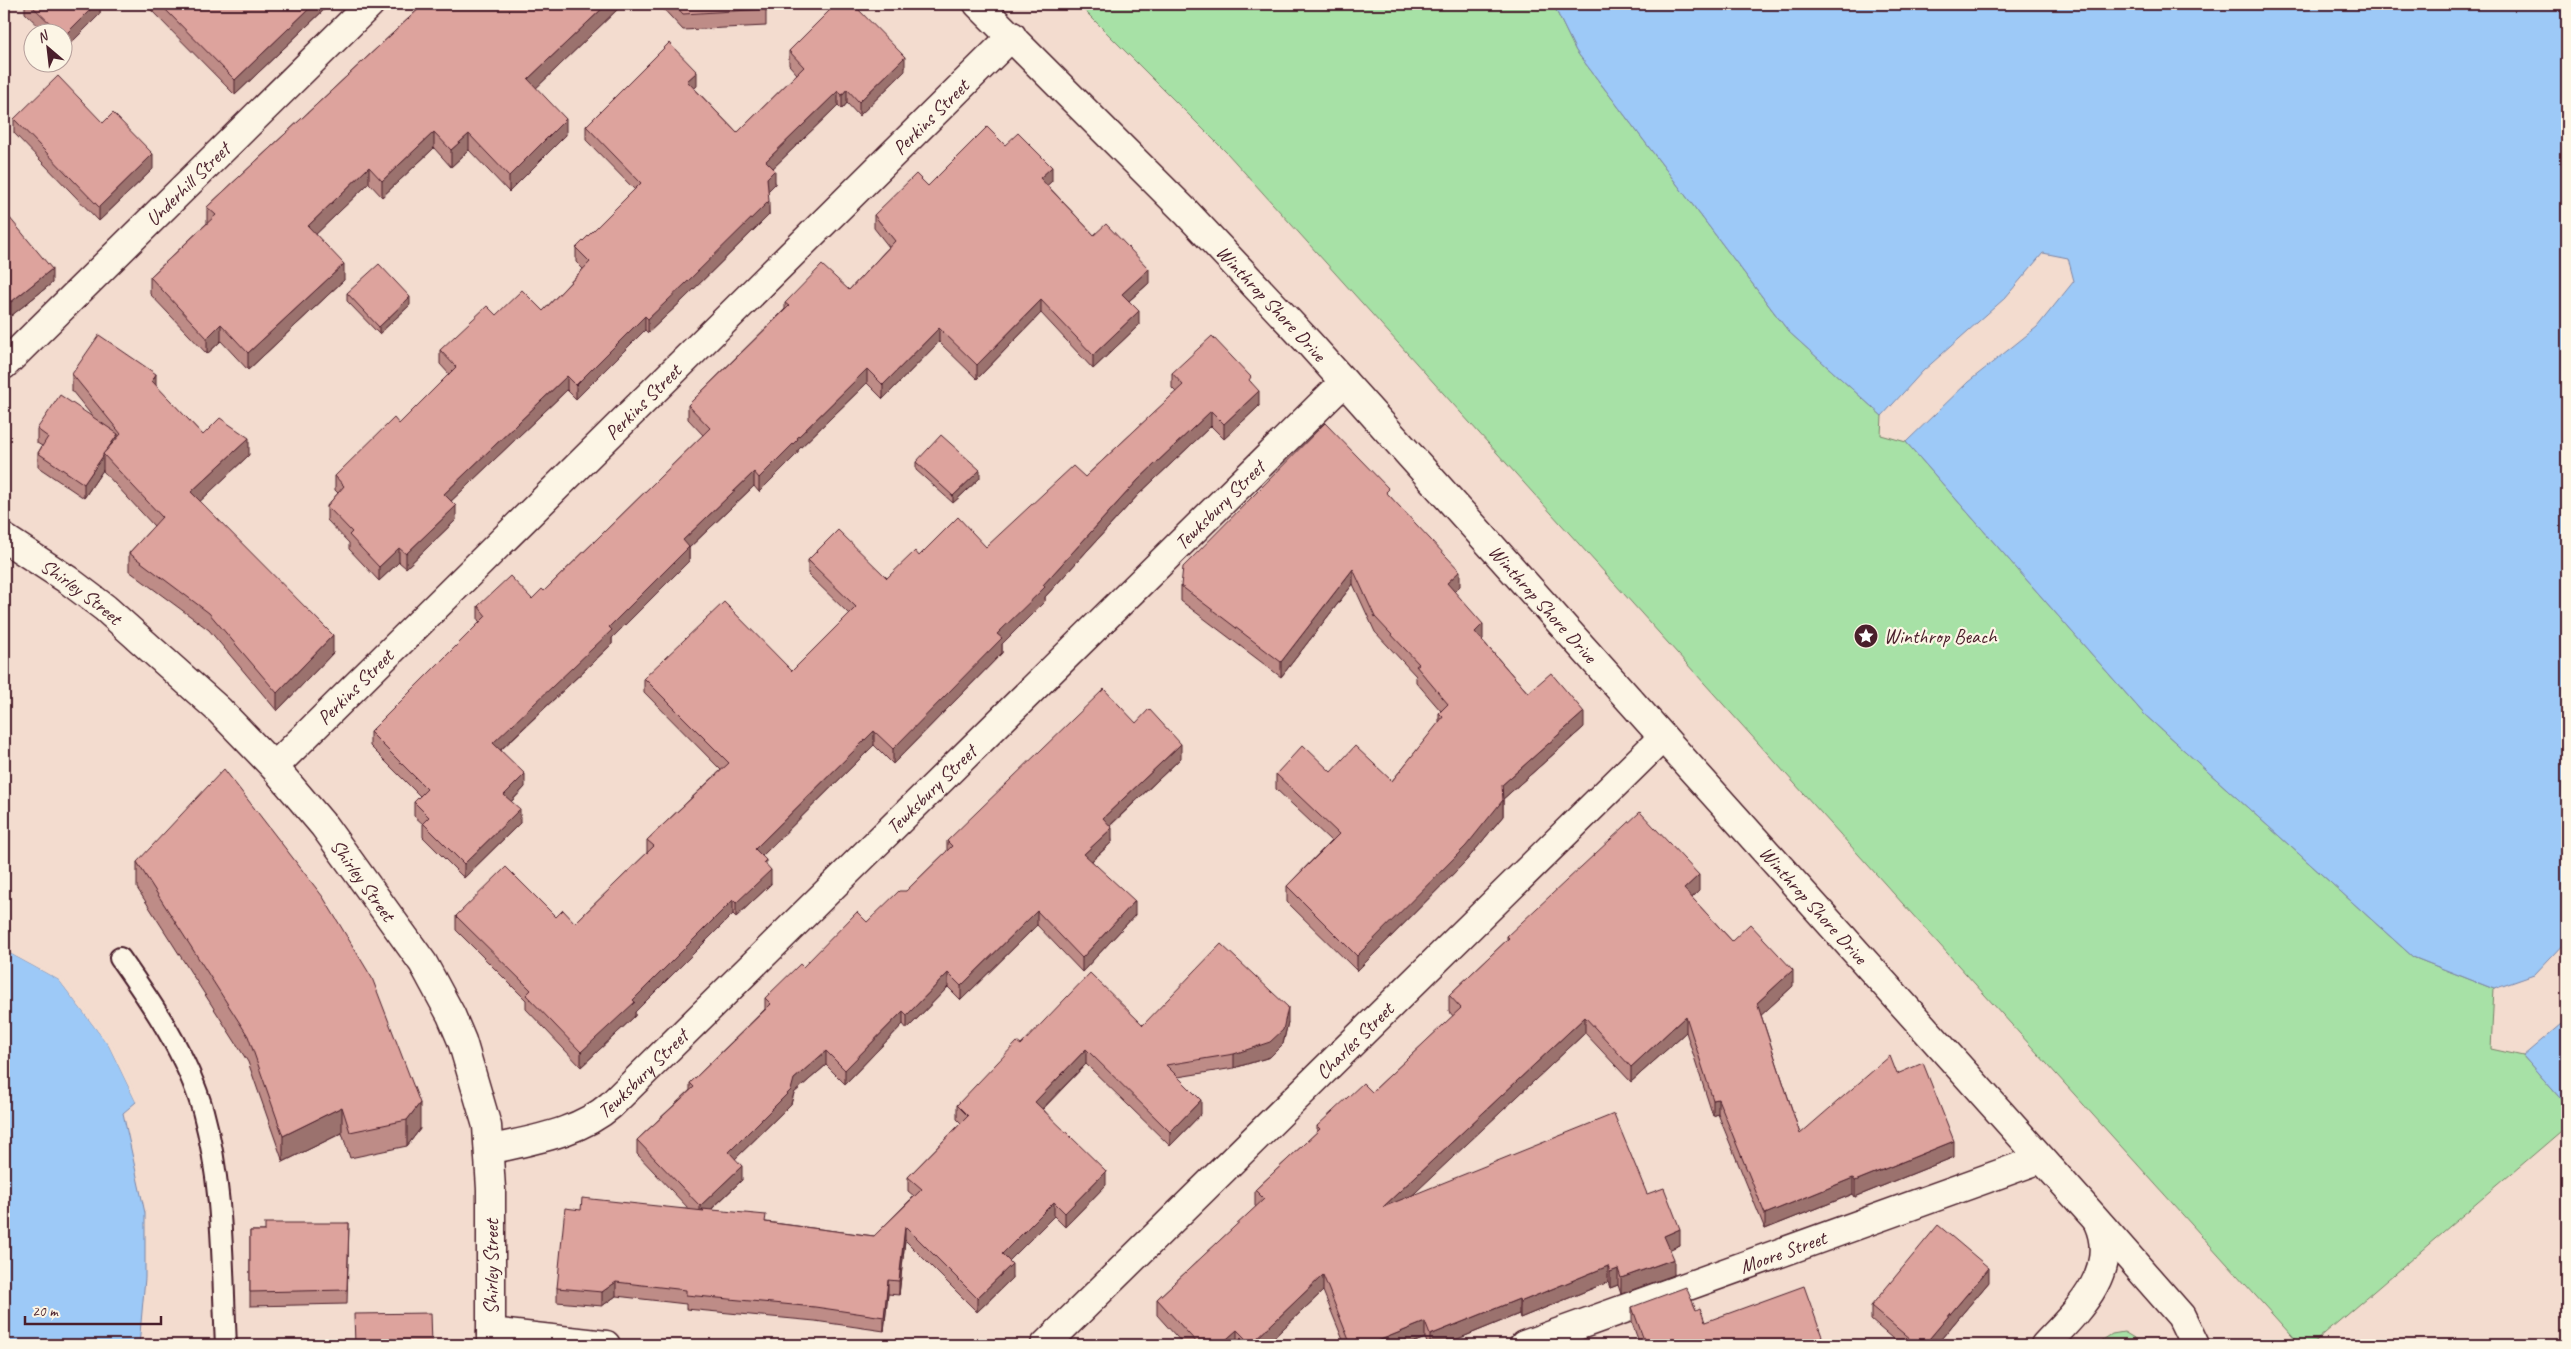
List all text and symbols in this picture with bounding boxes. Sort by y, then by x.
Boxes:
north arrow [22,22,72,72]
text: N [34,26,52,47]
street label: Perkins Street [887,72,976,160]
street label: Underhill Street [140,134,237,231]
street label: Winthrop Shore Drive [1211,240,1333,367]
street label: Perkins Street [599,357,688,445]
street label: Tewksbury Street [1169,453,1272,555]
street label: Winthrop Shore Drive [1484,539,1603,669]
street label: Shirley Street [36,553,129,631]
place icon: Winthrop Beach [1853,623,1879,649]
place label: Winthrop Beach [1884,624,1998,649]
street label: Perkins Street [312,642,400,730]
street label: Tewksbury Street [881,737,984,839]
street label: Shirley Street [325,834,402,928]
street label: Winthrop Shore Drive [1754,841,1874,970]
street label: Charles Street [1310,995,1400,1084]
street label: Tewksbury Street [593,1021,696,1124]
street label: Shirley Street [479,1217,504,1315]
street label: Moore Street [1736,1224,1832,1279]
scale bar [25,1294,161,1326]
text: 20 m [32,1302,59,1321]

